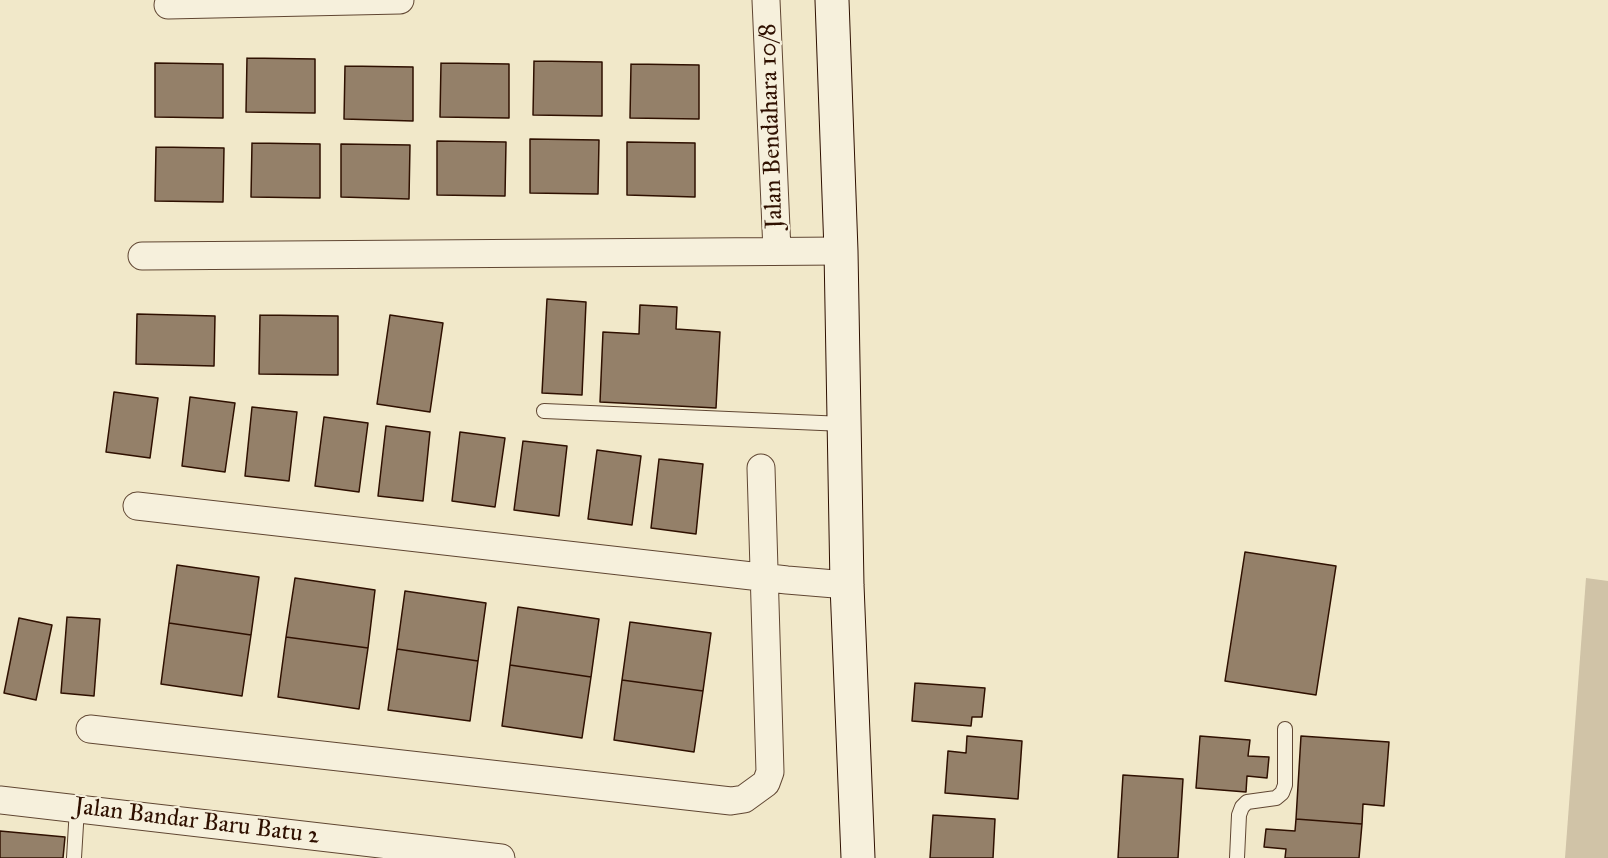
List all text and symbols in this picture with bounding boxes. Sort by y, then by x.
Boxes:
street label: Jalan Bendahara 10/8 [754,23,790,229]
street label: Jalan Bandar Baru Batu 2 [73,793,321,851]

